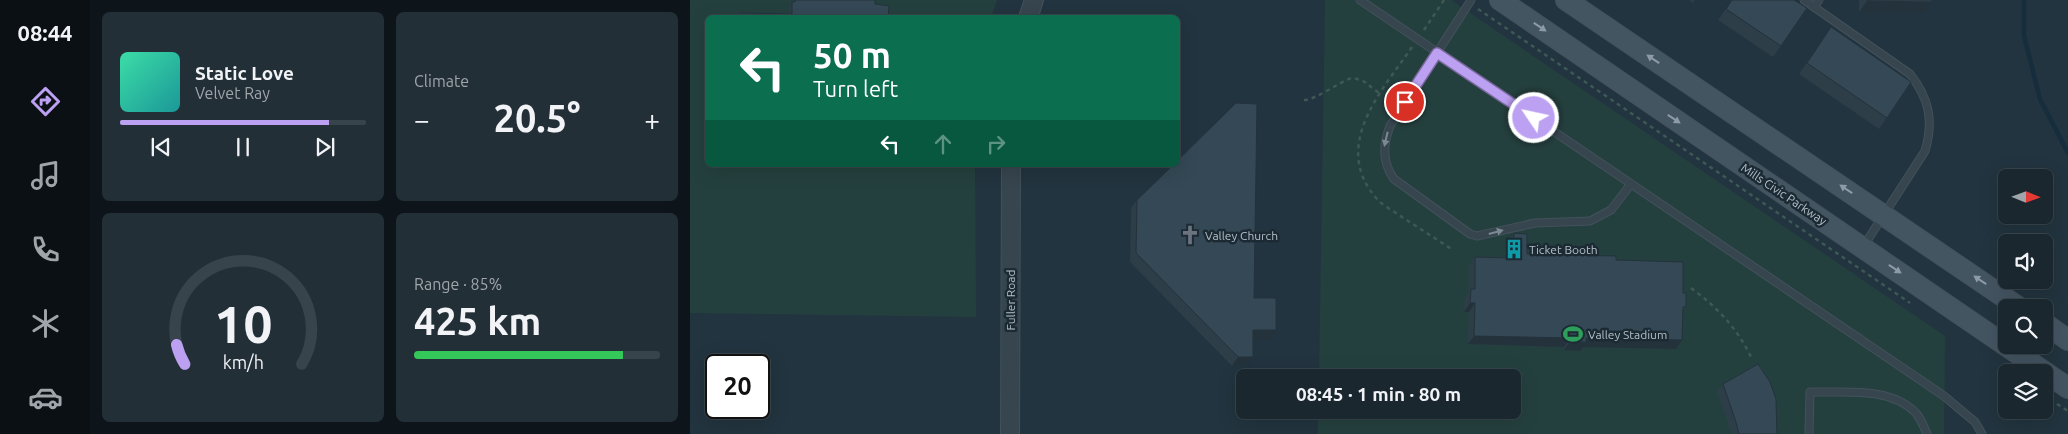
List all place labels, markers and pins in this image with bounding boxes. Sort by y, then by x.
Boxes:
pin [1384,81,1426,123]
church icon: Valley Church [1179,224,1201,246]
place label: Valley Church [1205,229,1278,242]
building icon: Ticket Booth [1503,238,1525,260]
place label: Ticket Booth [1529,243,1598,256]
sports icon: Valley Stadium [1562,323,1584,345]
place label: Valley Stadium [1588,328,1667,341]

